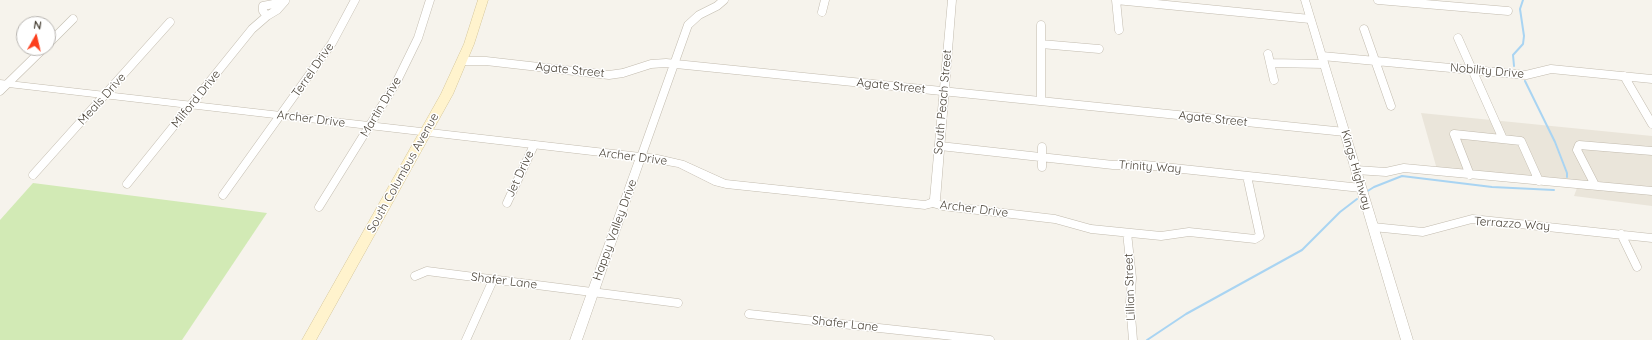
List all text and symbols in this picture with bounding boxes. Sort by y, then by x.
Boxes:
north arrow [16,16,56,56]
text: N [33,18,43,33]
street label: Terrel Drive [289,40,337,100]
street label: South Peach Street [931,49,955,155]
street label: Agate Street [535,59,605,81]
street label: Nobility Drive [1449,61,1525,81]
street label: Milford Drive [168,67,224,131]
street label: Meals Drive [75,70,129,128]
street label: Martin Drive [357,74,405,140]
street label: Agate Street [856,75,926,97]
street label: Archer Drive [276,108,346,130]
street label: Agate Street [1178,108,1248,130]
street label: South Columbus Avenue [364,111,442,235]
street label: Kings Highway [1338,128,1374,212]
street label: Archer Drive [598,146,668,168]
street label: Jet Drive [503,148,537,200]
street label: Trinity Way [1118,158,1182,176]
street label: Happy Valley Drive [590,177,640,283]
street label: Archer Drive [939,198,1009,220]
street label: Terrazzo Way [1473,214,1551,234]
street label: Lillian Street [1122,253,1138,321]
street label: Shafer Lane [470,270,538,292]
street label: Shafer Lane [811,313,879,335]

